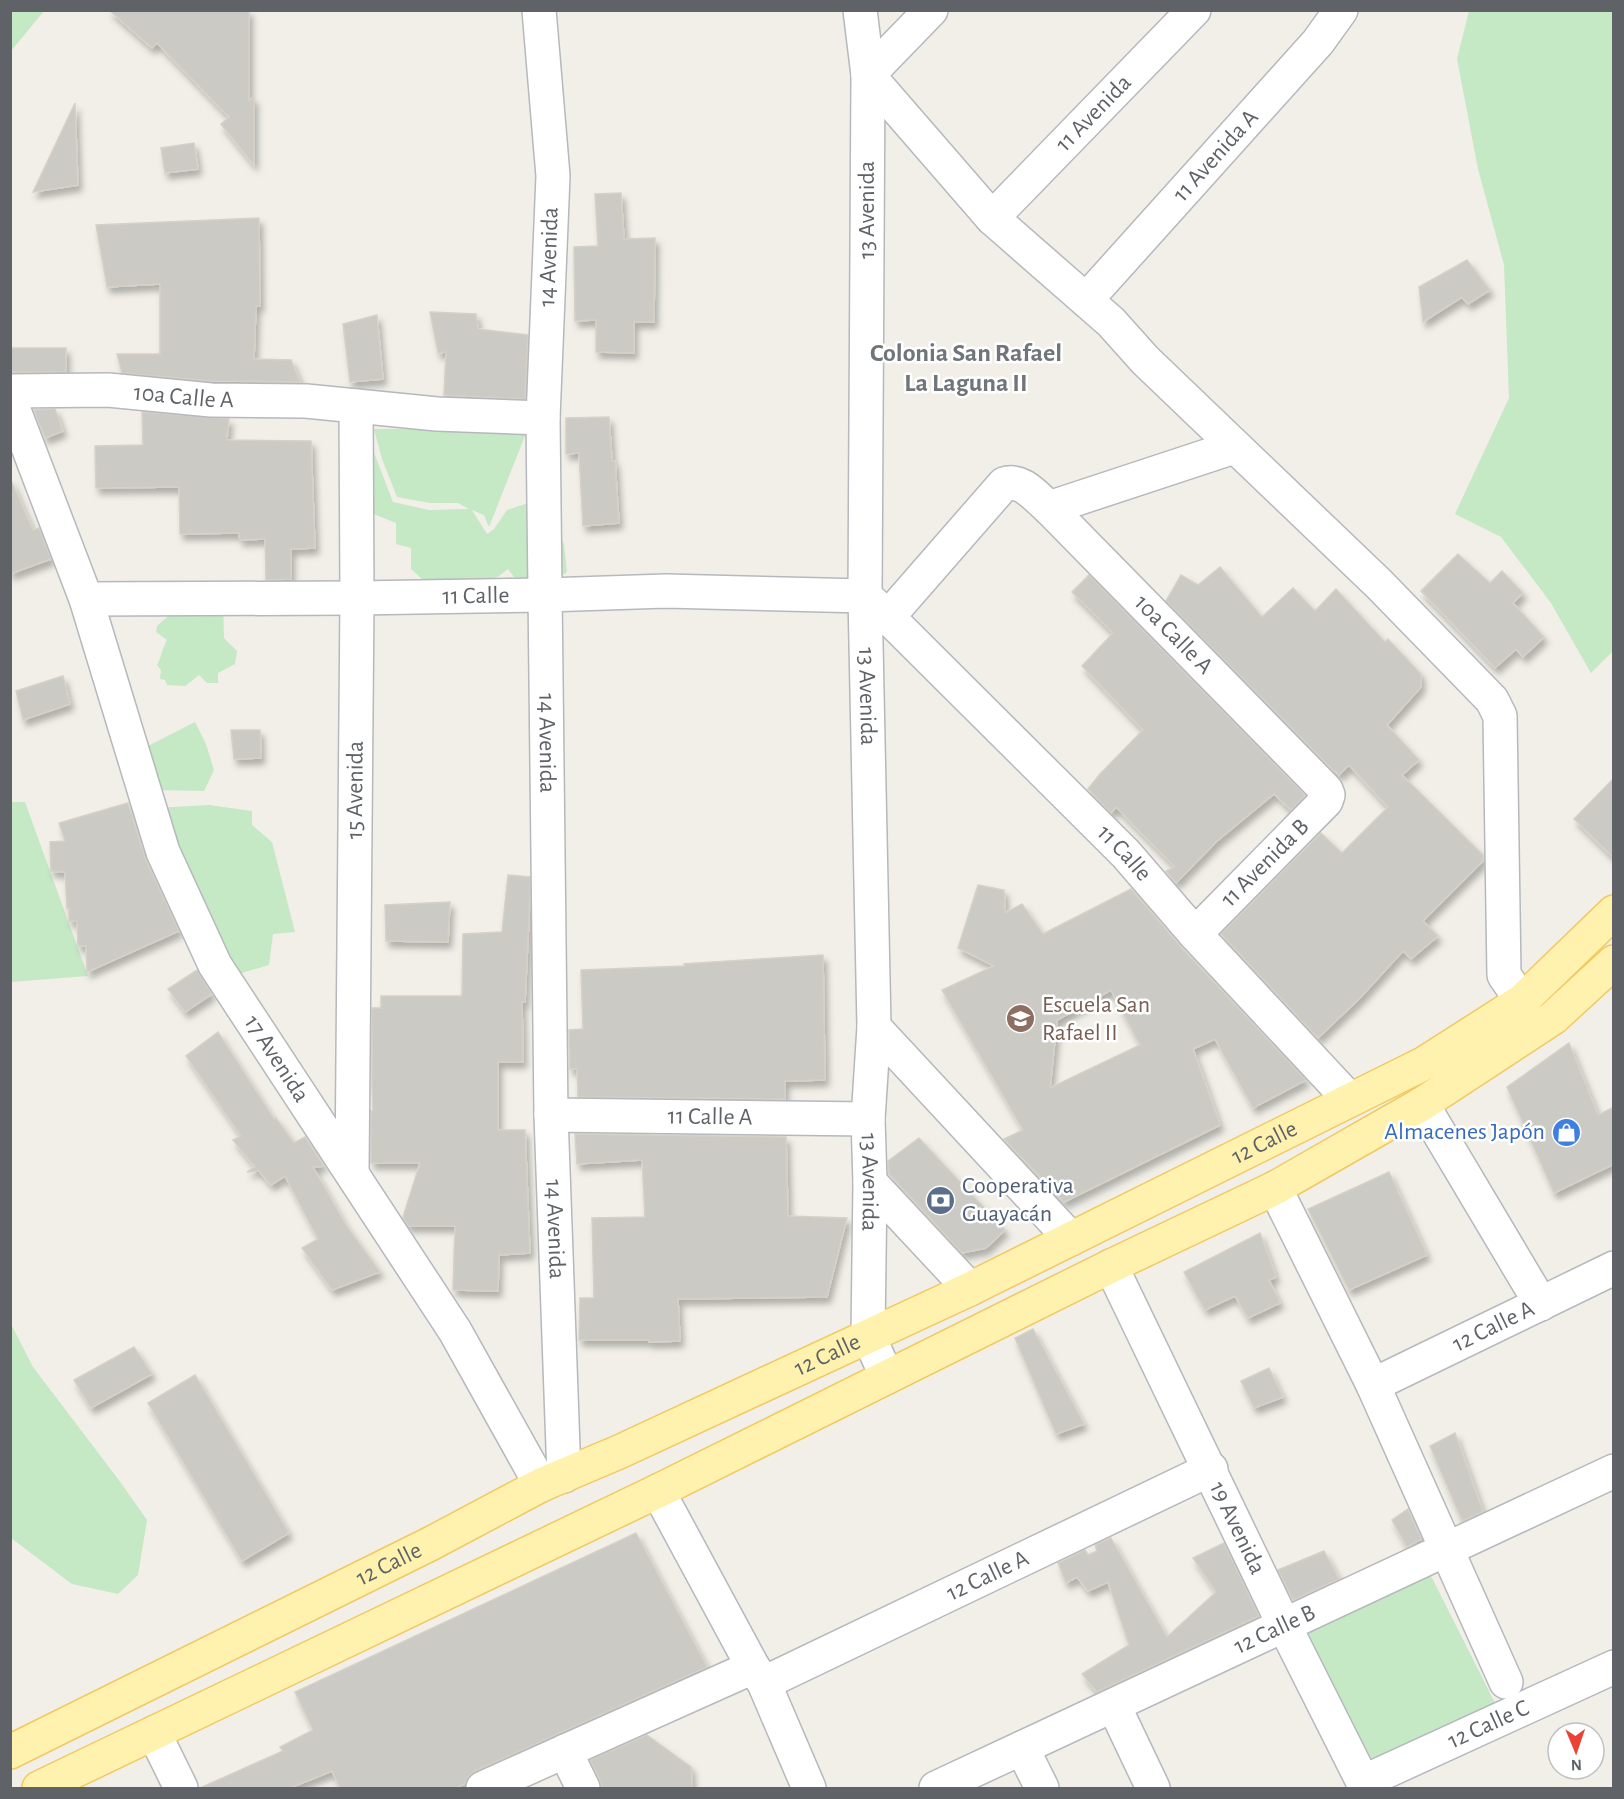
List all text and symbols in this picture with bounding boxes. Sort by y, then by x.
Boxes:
street label: 11 Avenida [1051,70,1136,156]
street label: 11 Avenida A [1169,105,1263,206]
street label: 13 Avenida [855,161,879,259]
street label: 14 Avenida [535,207,563,307]
district label: Colonia San Rafael La Laguna II [870,340,1062,396]
street label: 10a Calle A [133,381,234,412]
street label: 11 Calle [442,584,510,609]
street label: 10a Calle A [1130,590,1217,679]
street label: 13 Avenida [854,647,880,746]
street label: 14 Avenida [534,693,559,793]
street label: 15 Avenida [343,741,368,839]
street label: 11 Avenida B [1216,814,1314,912]
street label: 11 Calle [1092,821,1156,886]
place label: Escuela San Rafael II [1042,993,1150,1045]
school or university icon: Escuela San Rafael II [1005,1003,1037,1035]
street label: 17 Avenida [239,1011,313,1106]
street label: 11 Calle A [667,1104,753,1130]
street label: 12 Calle [1228,1116,1301,1169]
shop icon: Almacenes Japón [1550,1116,1582,1148]
place label: Almacenes Japón [1384,1120,1545,1144]
street label: 13 Avenida [856,1133,882,1231]
place label: Cooperativa Guayacán [962,1174,1074,1226]
street label: 14 Avenida [541,1179,569,1279]
bank icon: Cooperativa Guayacán [925,1184,957,1216]
street label: 12 Calle A [1449,1297,1538,1356]
street label: 12 Calle [791,1330,864,1381]
street label: 19 Avenida [1205,1478,1270,1578]
street label: 12 Calle [353,1538,426,1590]
street label: 12 Calle A [943,1546,1032,1606]
street label: 12 Calle B [1231,1600,1319,1659]
street label: 12 Calle C [1444,1696,1533,1753]
north arrow [1546,1721,1606,1781]
text: N [1571,1757,1582,1773]

